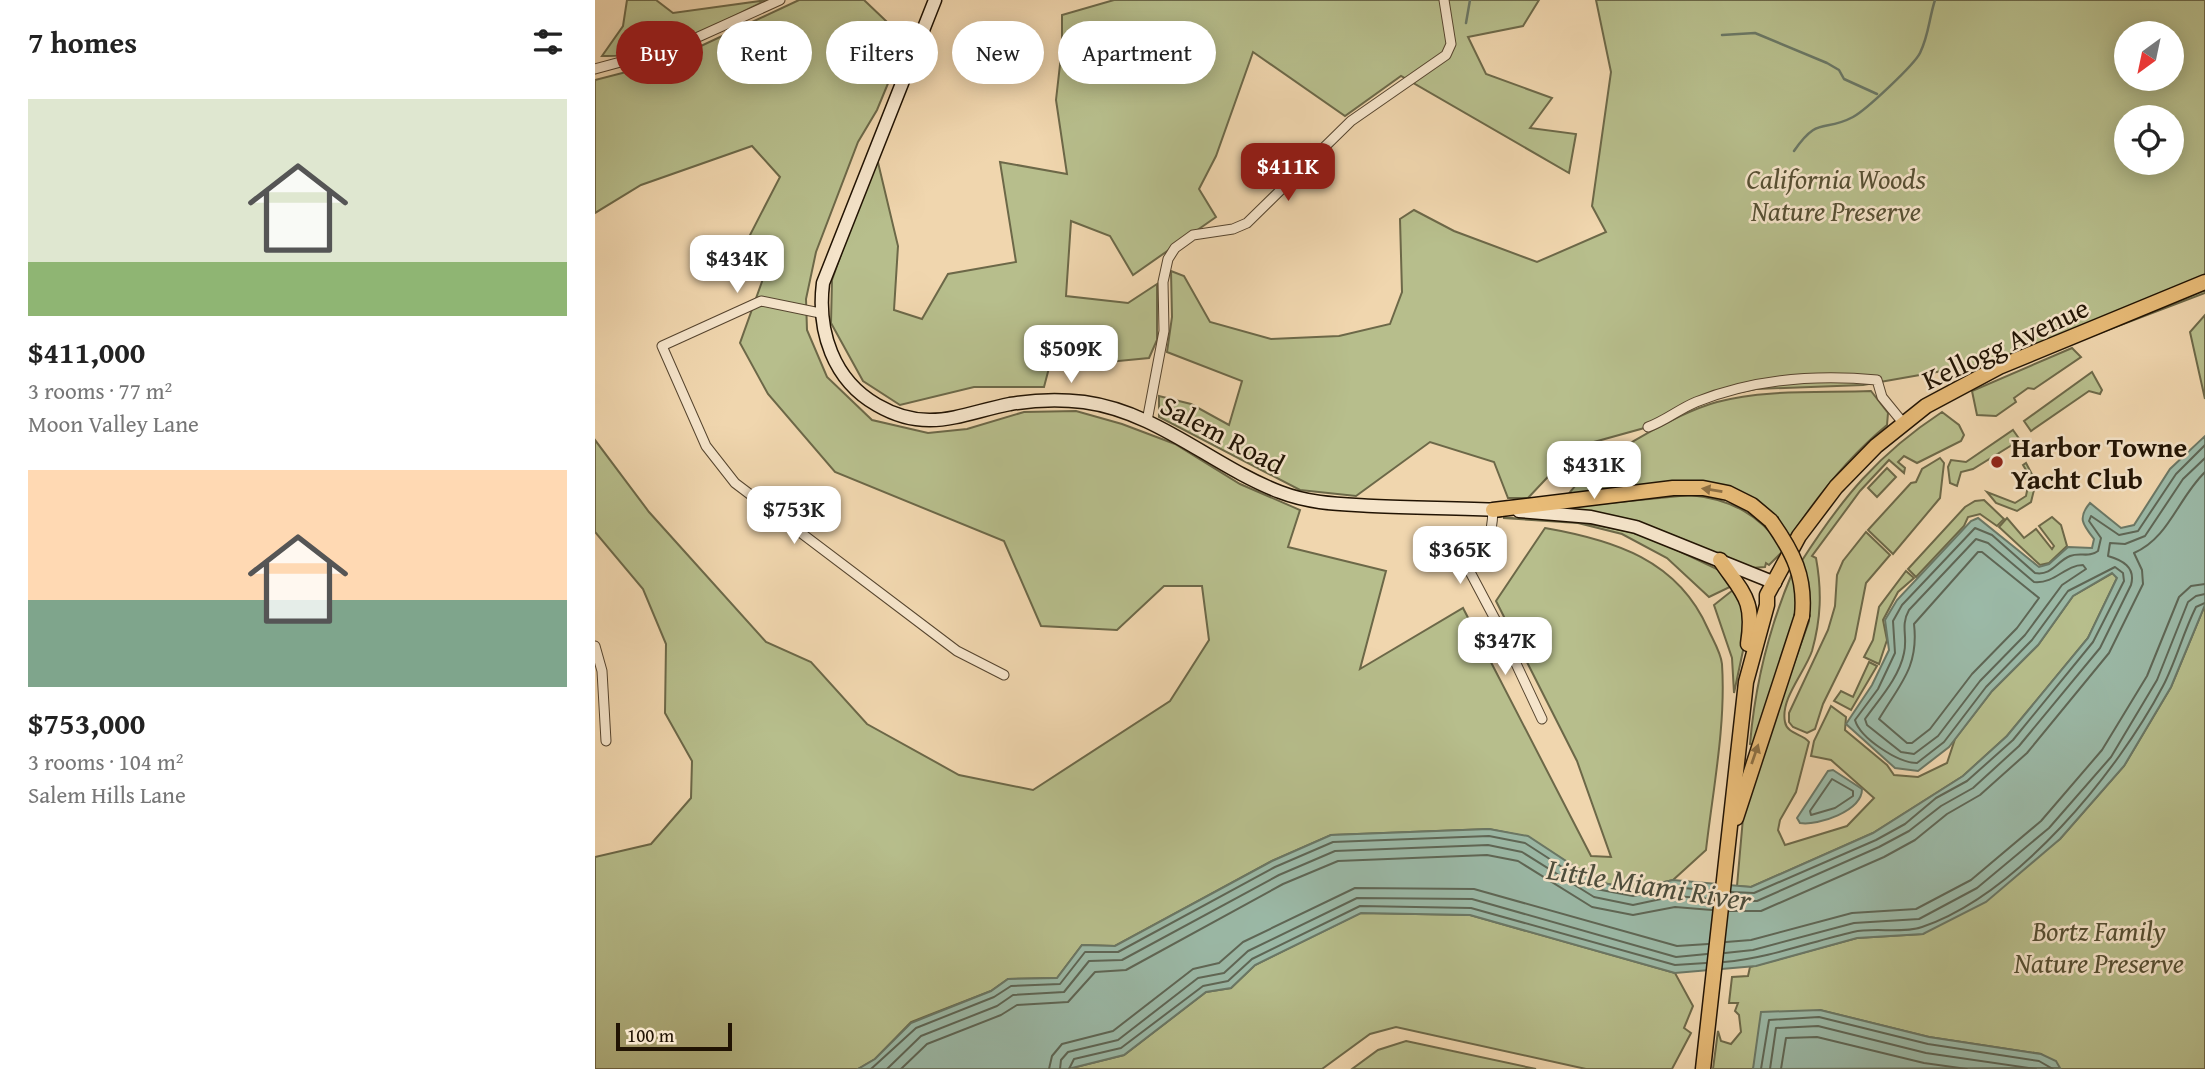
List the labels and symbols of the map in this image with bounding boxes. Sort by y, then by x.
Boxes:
north arrow [2114,21,2184,91]
pin: $411K [1239,144,1337,203]
park label: California Woods Nature Preserve [1746,158,1926,231]
pin: $434K [688,236,786,295]
street label: Kellogg Avenue [1915,286,2095,400]
pin: $509K [1022,326,1120,385]
street label: Salem Road [1154,384,1293,484]
place label: Harbor Towne Yacht Club [2011,426,2187,499]
pin: $431K [1545,442,1643,501]
marker: Harbor Towne Yacht Club [1989,454,2005,470]
one-way arrow [1701,484,1723,495]
pin: $753K [745,486,843,546]
pin: $365K [1411,526,1509,586]
pin: $347K [1456,618,1554,677]
one-way arrow [1750,744,1761,765]
water label: Little Miami River [1543,846,1755,922]
park label: Bortz Family Nature Preserve [2013,910,2184,983]
scale bar [616,1020,731,1052]

